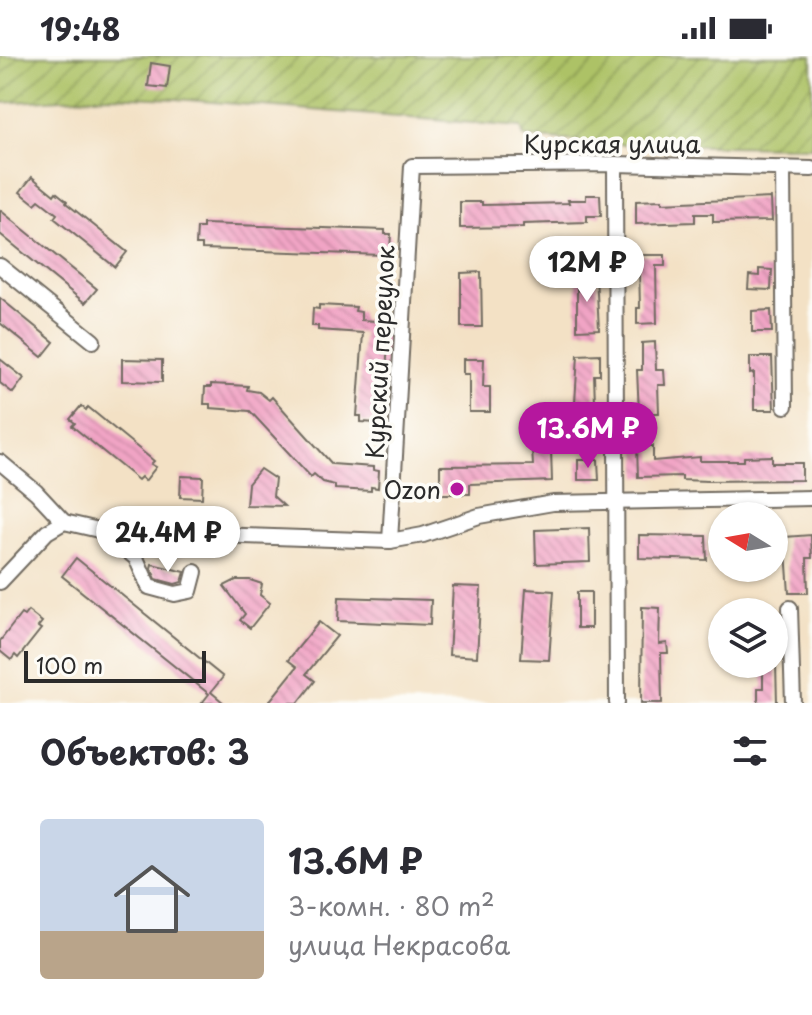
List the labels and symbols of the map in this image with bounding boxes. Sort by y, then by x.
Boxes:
street label: Курская улица [524,125,700,161]
pin: 12M ₽ [531,236,643,304]
street label: Курский переулок [355,244,403,460]
pin: 13.6M ₽ [514,402,662,470]
place label: Ozon [384,471,441,507]
marker: Ozon [448,480,466,498]
north arrow [708,502,788,582]
pin: 24.4M ₽ [94,506,242,574]
scale bar [24,647,206,683]

